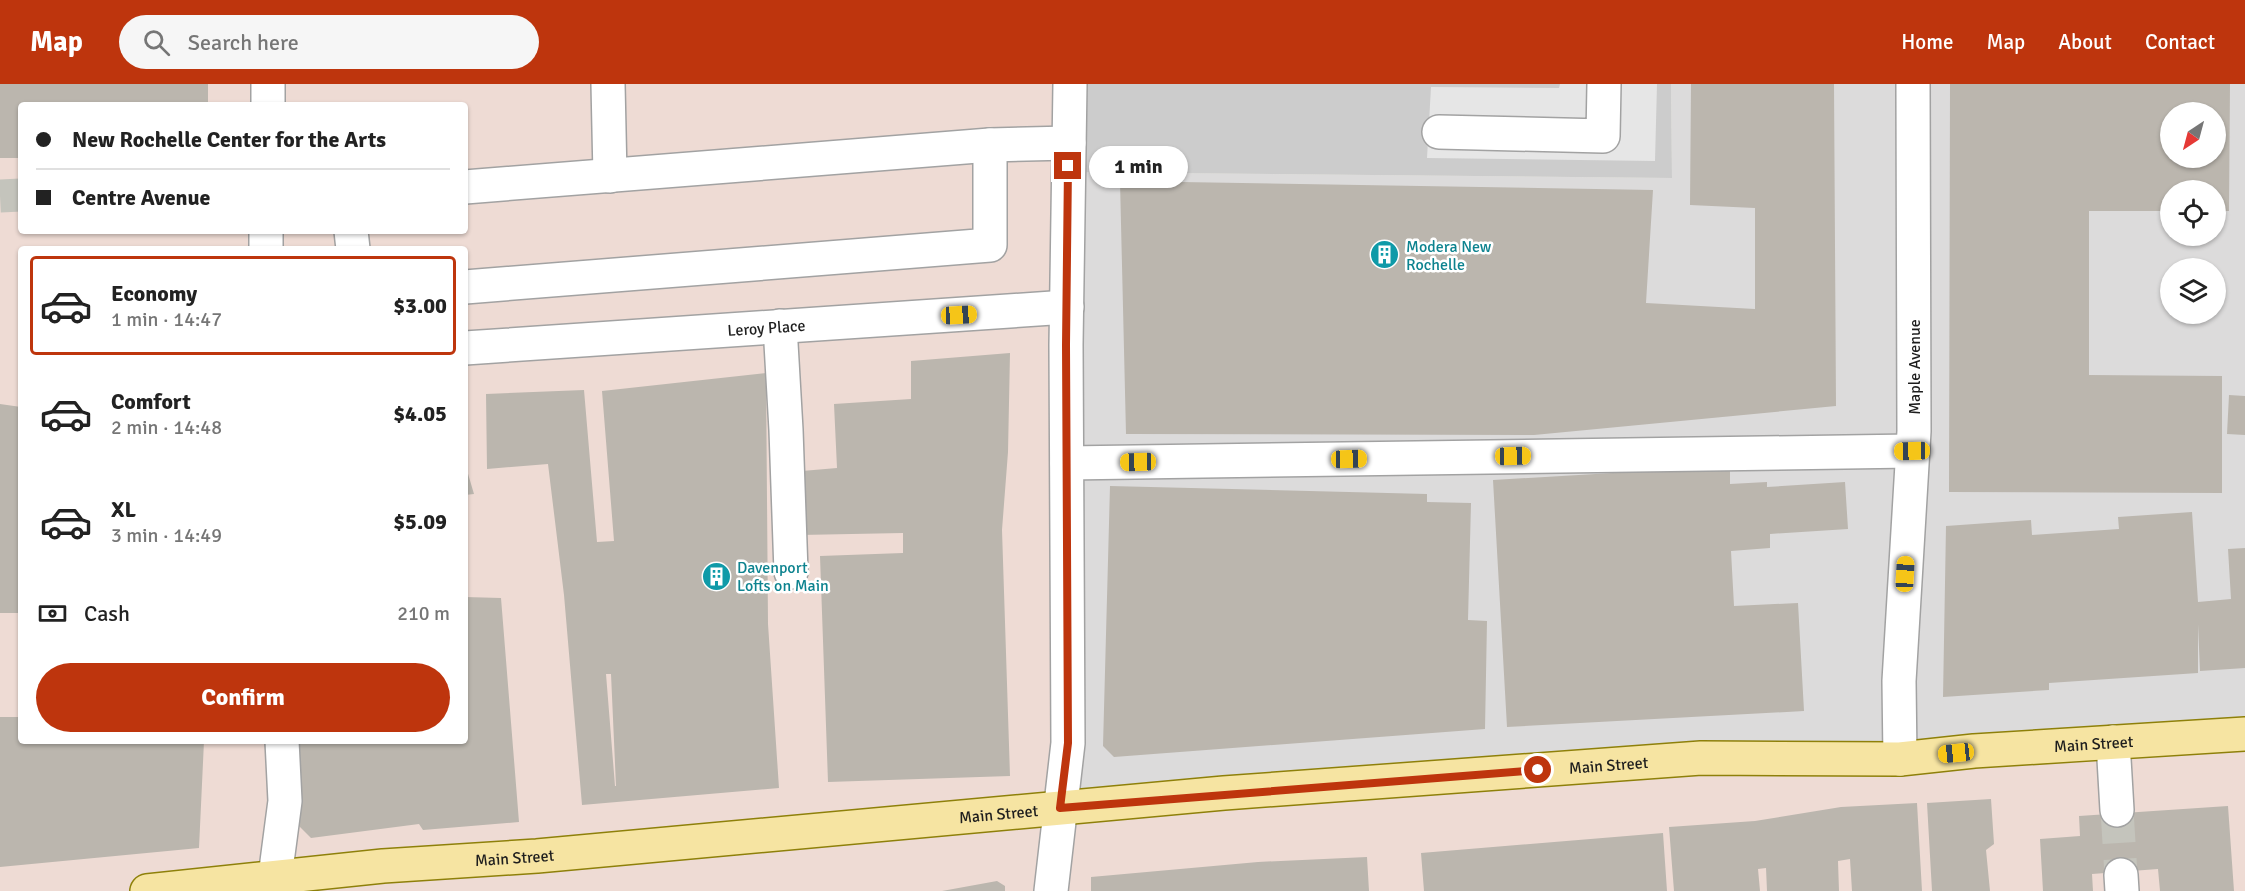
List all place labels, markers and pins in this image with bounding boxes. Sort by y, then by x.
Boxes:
place label: Modera New Rochelle [1406,237,1492,275]
building icon: Modera New Rochelle [1369,239,1401,271]
place label: Davenport Lofts on Main [737,558,829,596]
building icon: Davenport Lofts on Main [700,560,732,592]

